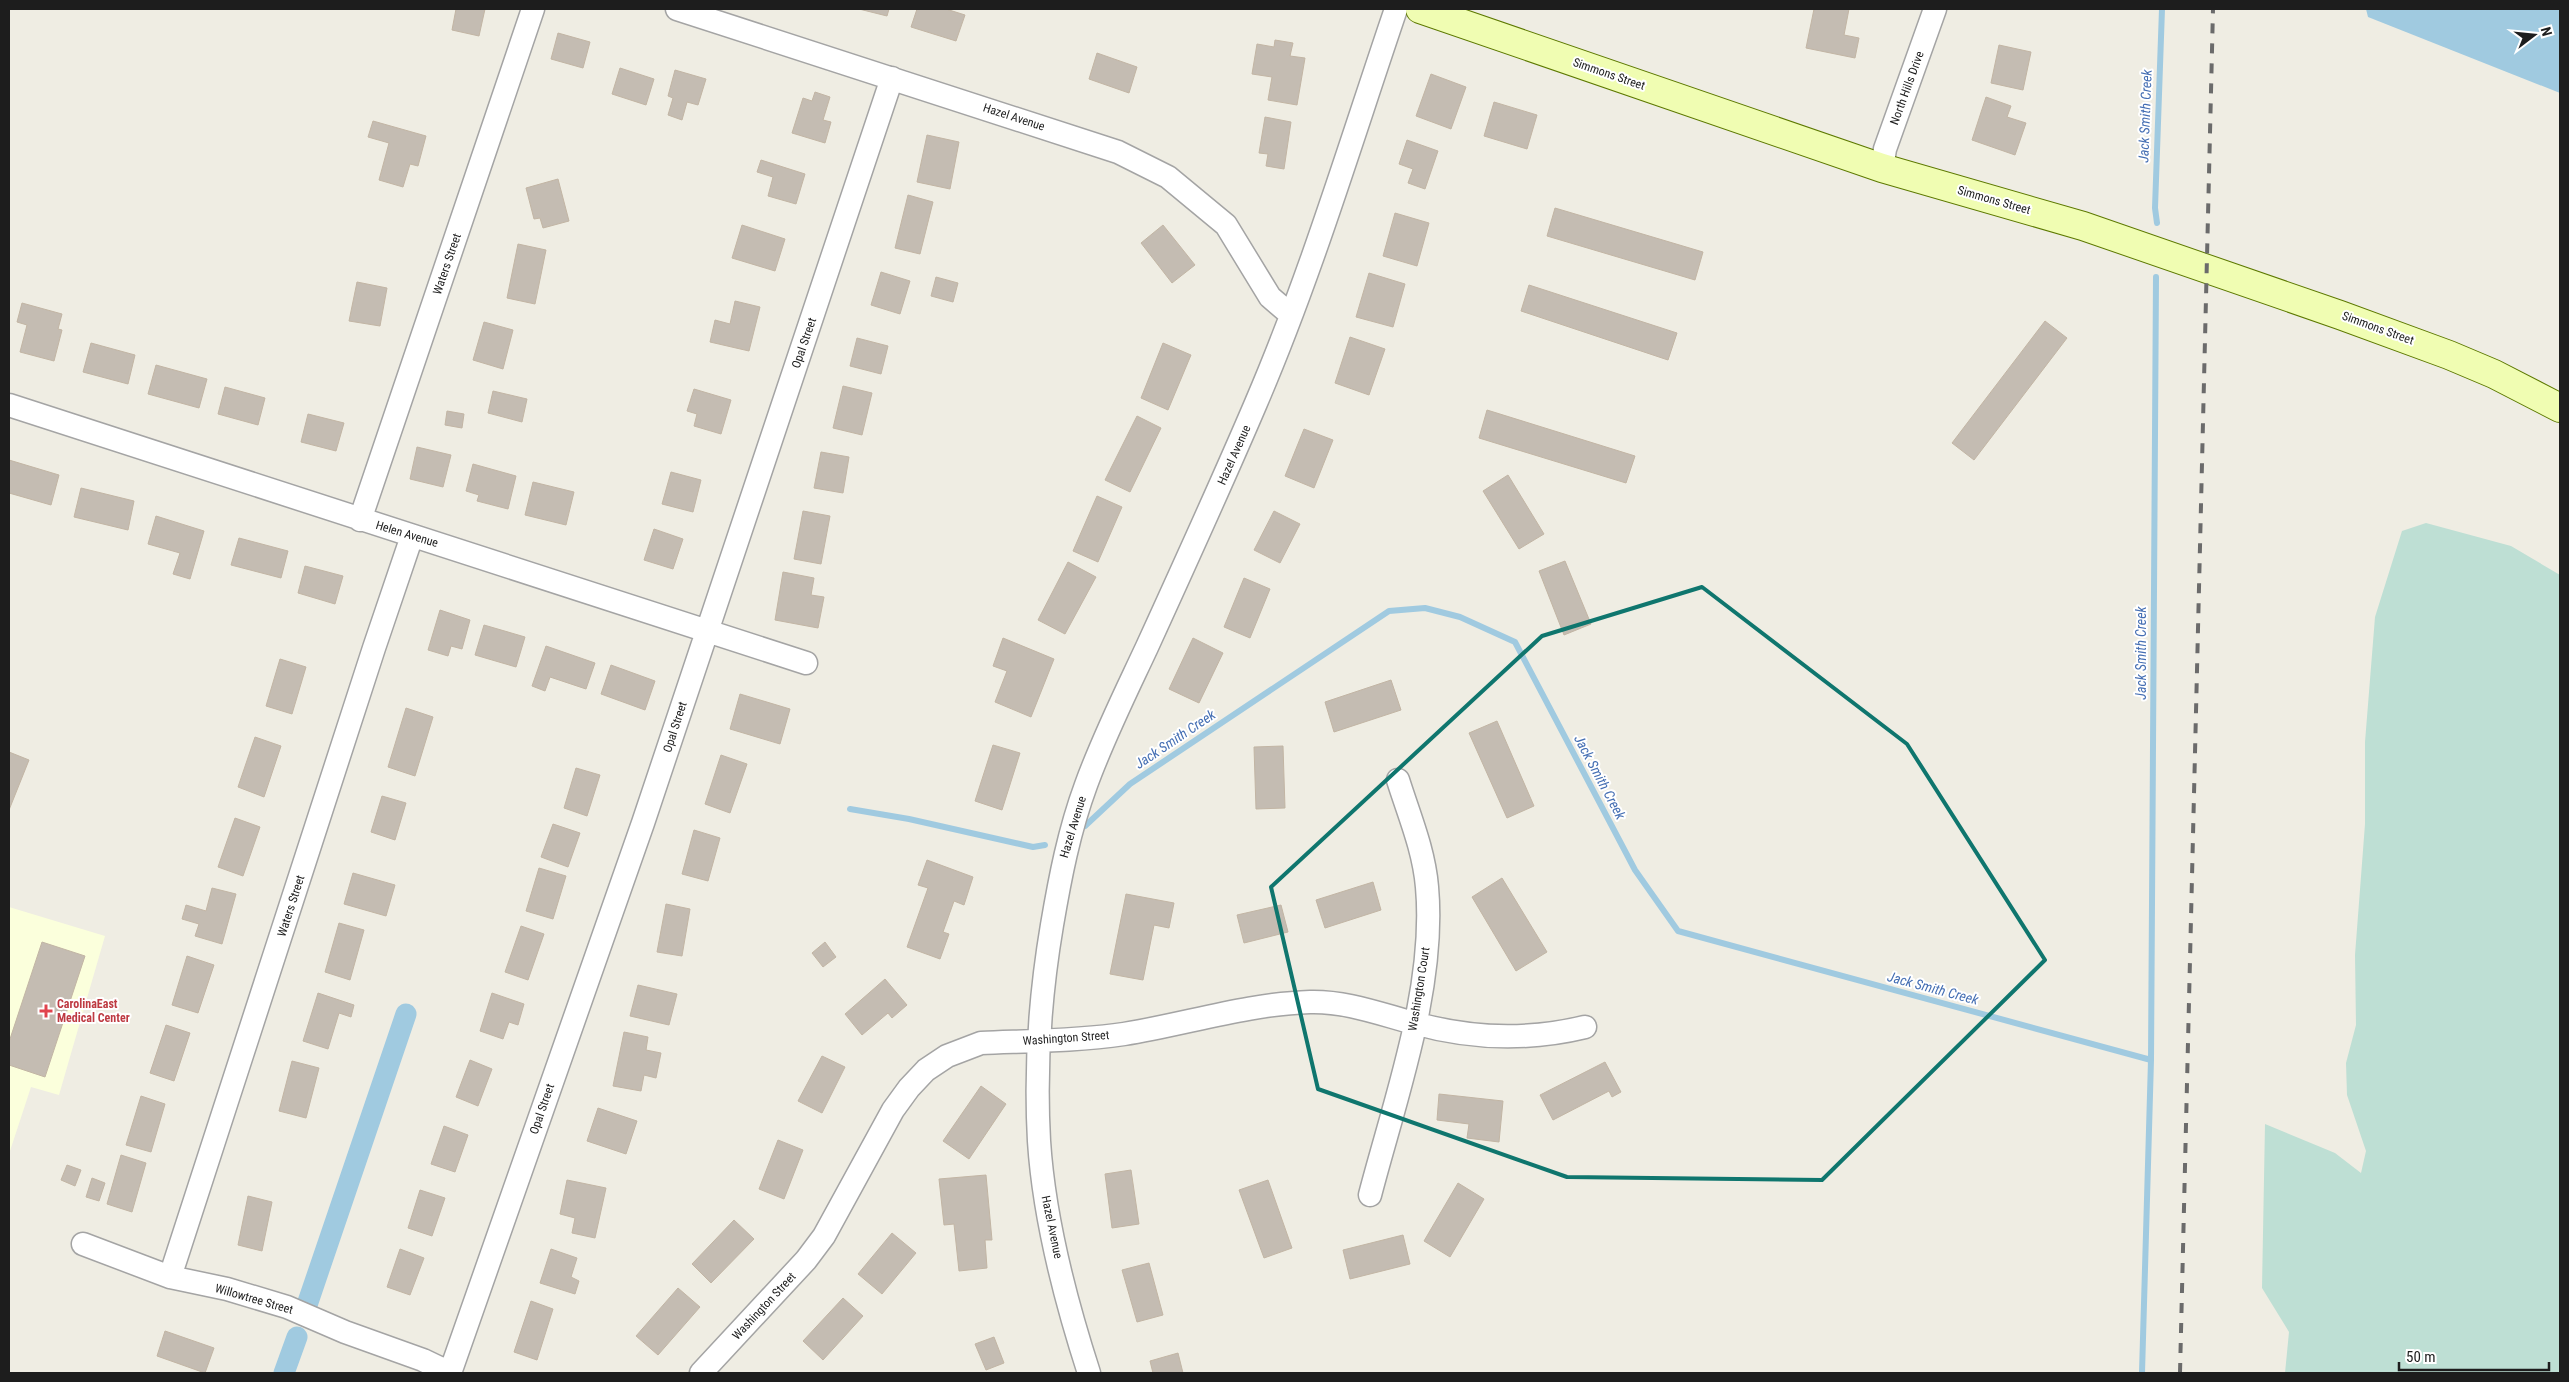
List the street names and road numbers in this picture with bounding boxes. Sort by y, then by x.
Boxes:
street label: North Hills Drive [1887,49,1927,127]
street label: Simmons Street [1571,55,1647,93]
street label: Hazel Avenue [981,100,1047,134]
street label: Simmons Street [1956,183,2033,217]
street label: Waters Street [430,231,464,296]
street label: Simmons Street [2340,309,2416,348]
street label: Opal Street [789,315,819,370]
street label: Hazel Avenue [1215,423,1254,487]
street label: Helen Avenue [374,518,440,550]
street label: Opal Street [660,699,690,754]
street label: Hazel Avenue [1057,794,1089,860]
street label: Waters Street [274,873,308,939]
street label: Washington Court [1405,946,1433,1032]
street label: Washington Street [1022,1028,1110,1048]
street label: Opal Street [527,1081,557,1136]
street label: Hazel Avenue [1038,1194,1066,1260]
street label: Washington Street [729,1269,799,1342]
street label: Willowtree Street [213,1281,295,1317]

